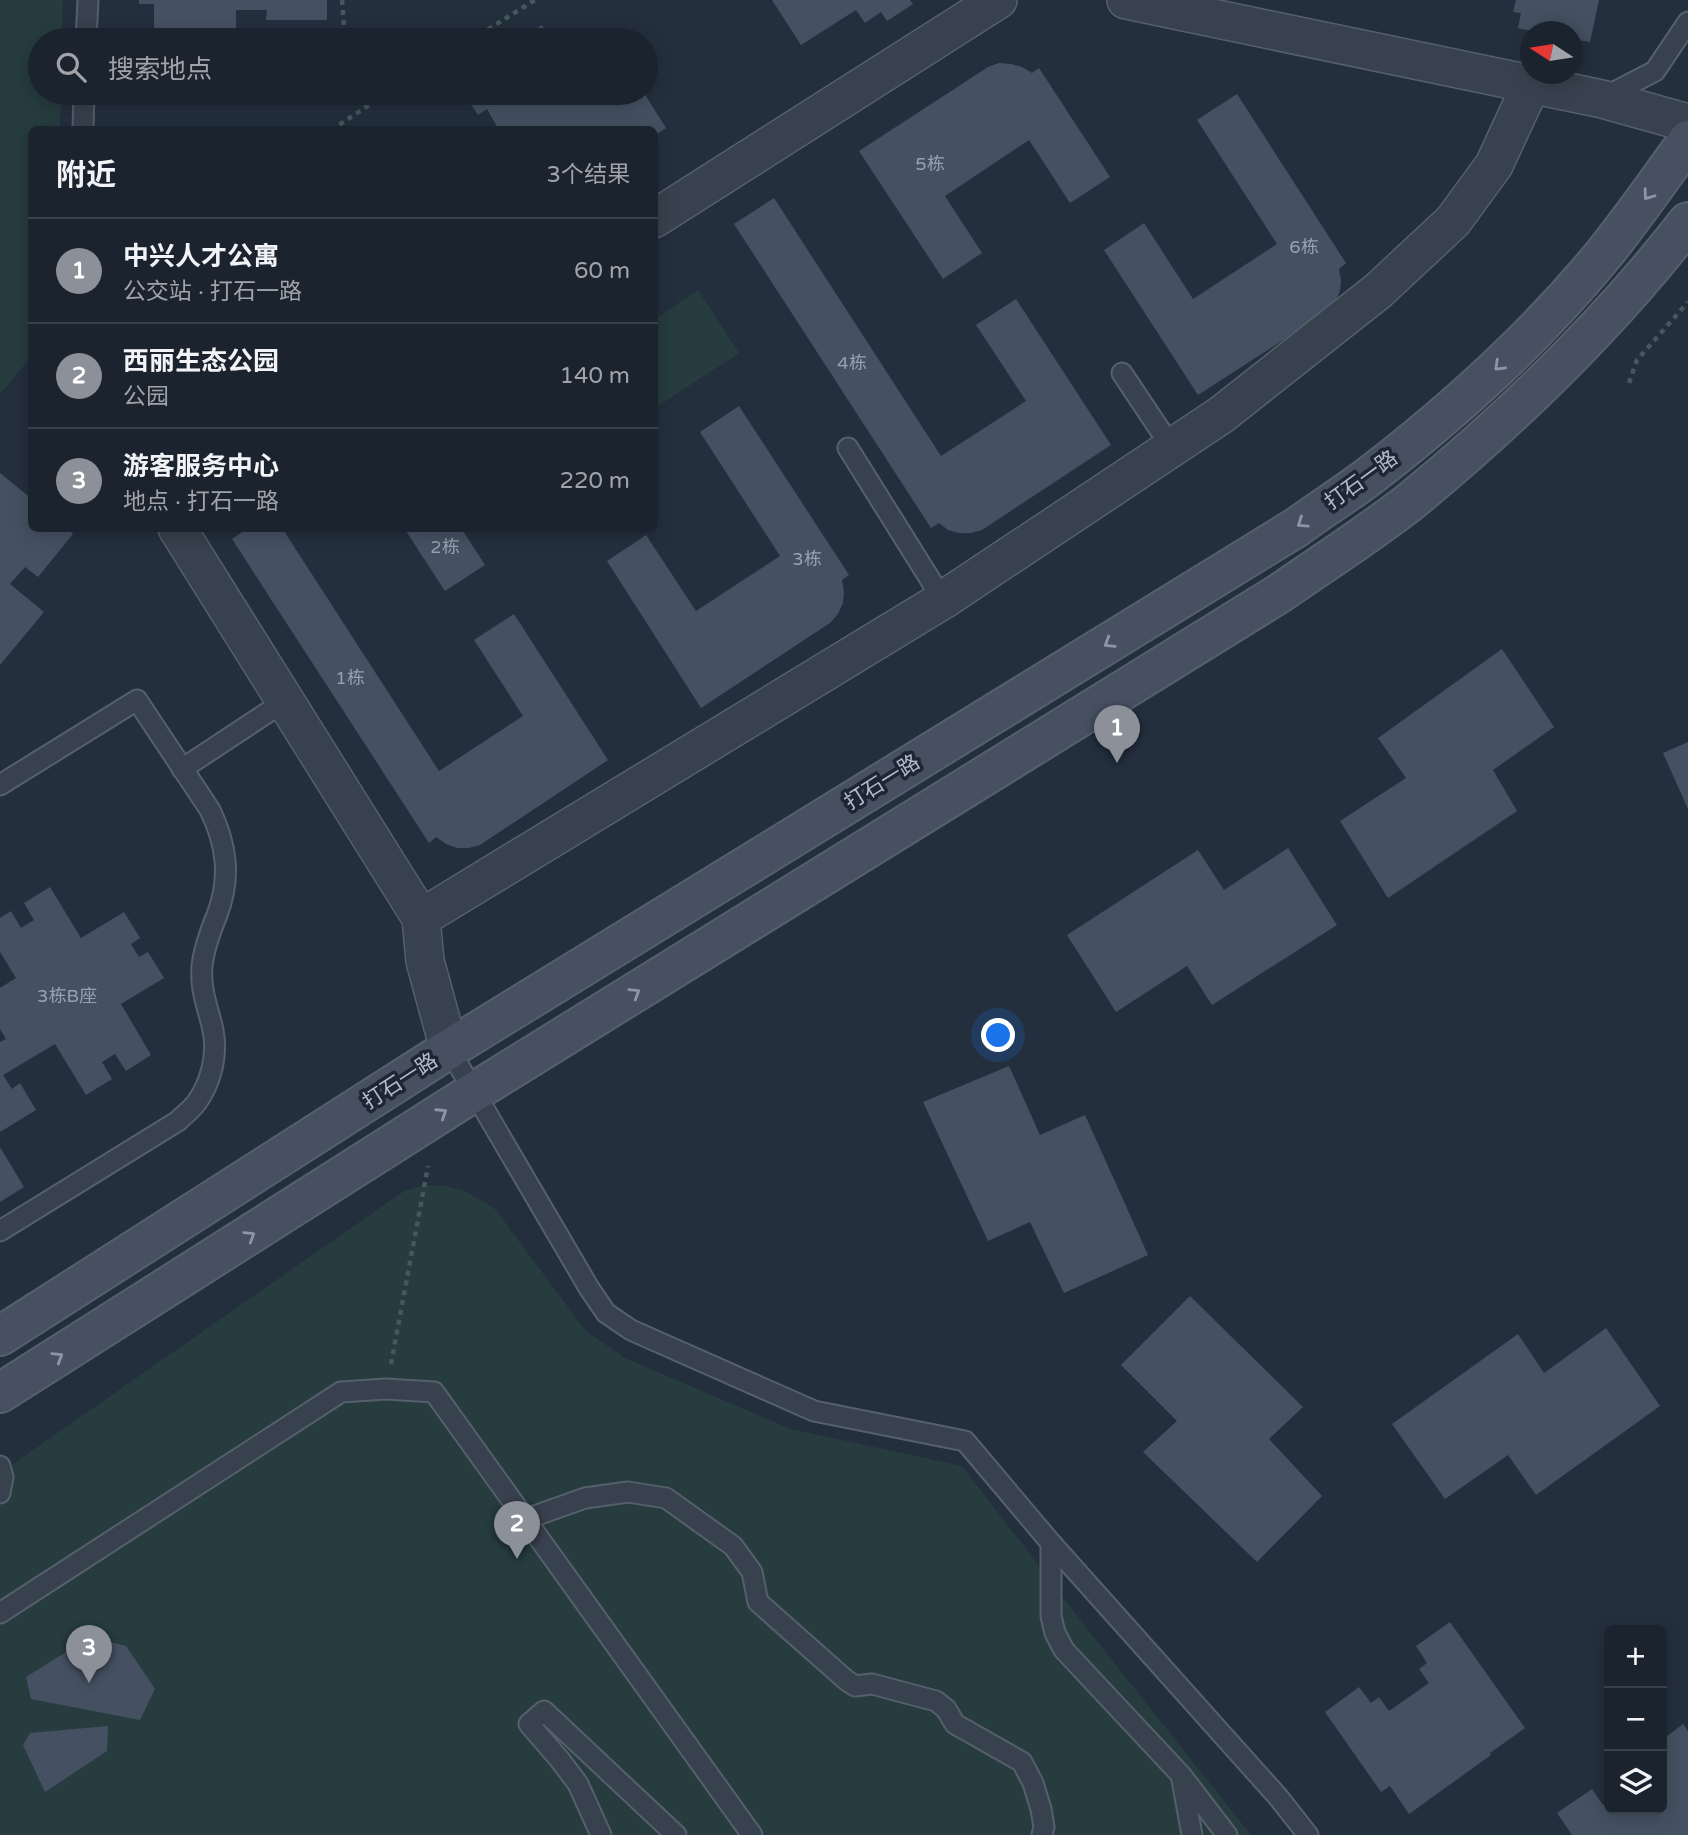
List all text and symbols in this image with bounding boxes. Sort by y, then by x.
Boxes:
north arrow [1520,21,1583,84]
search box [28,28,658,105]
icon: search [52,48,90,86]
text: 搜索地点 [108,54,212,85]
house number: 5栋 [915,153,945,175]
text: 附近 [56,157,116,194]
text: 3个结果 [547,161,630,189]
one-way arrow [1644,187,1657,200]
house number: 6栋 [1289,236,1319,258]
text: 中兴人才公寓 [123,241,279,272]
text: 1 [72,257,86,285]
text: 60 m [574,257,630,285]
text: 公交站 · 打石一路 [123,278,302,306]
text: 西丽生态公园 [123,346,279,377]
house number: 4栋 [837,352,867,374]
one-way arrow [1494,358,1507,371]
text: 2 [72,362,86,390]
text: 140 m [560,362,630,390]
text: 公园 [123,383,169,411]
street label: 打石一路 [1320,446,1403,515]
text: 游客服务中心 [123,451,279,482]
text: 3 [72,467,86,495]
text: 220 m [560,467,630,495]
text: 地点 · 打石一路 [123,488,279,516]
one-way arrow [1297,515,1310,527]
house number: 2栋 [430,536,460,558]
house number: 3栋 [792,548,822,570]
one-way arrow [1103,634,1116,647]
house number: 1栋 [335,667,365,689]
pin: 1 [1094,705,1140,763]
street label: 打石一路 [840,750,925,815]
house number: 3栋B座 [37,985,97,1007]
one-way arrow [627,988,640,1001]
your location [981,1018,1015,1052]
street label: 打石一路 [358,1048,442,1115]
one-way arrow [434,1109,447,1122]
one-way arrow [243,1231,256,1244]
one-way arrow [50,1352,63,1365]
pin: 2 [494,1501,540,1559]
pin: 3 [66,1625,112,1683]
map controls [1604,1625,1667,1814]
button: + [1604,1625,1667,1688]
button: − [1604,1688,1667,1751]
button: layers [1604,1751,1667,1814]

